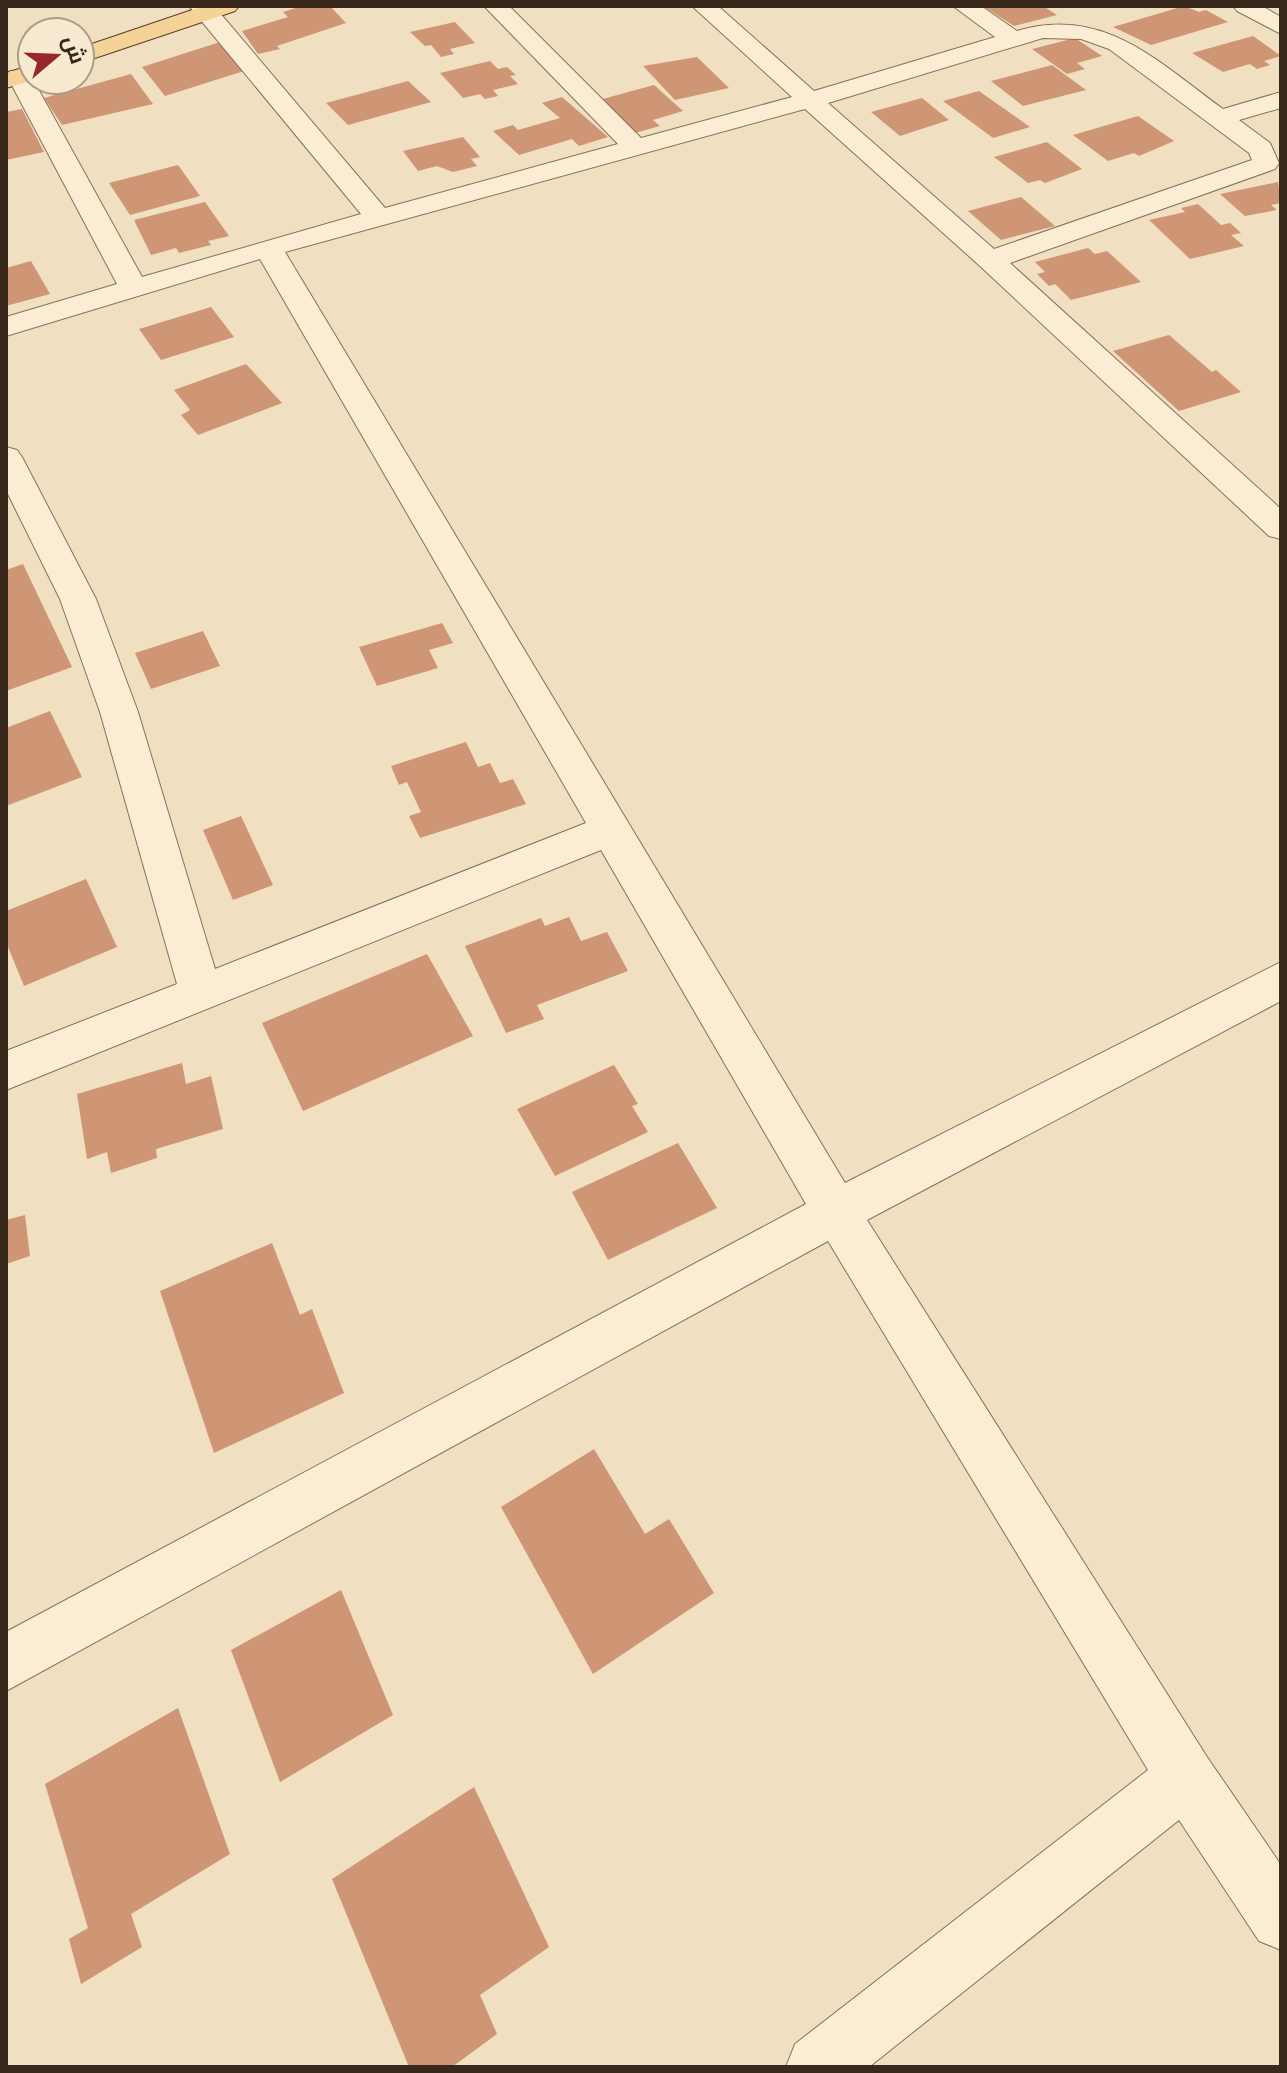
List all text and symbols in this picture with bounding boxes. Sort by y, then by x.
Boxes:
north arrow [16,16,96,96]
text: ش [57,32,92,67]

